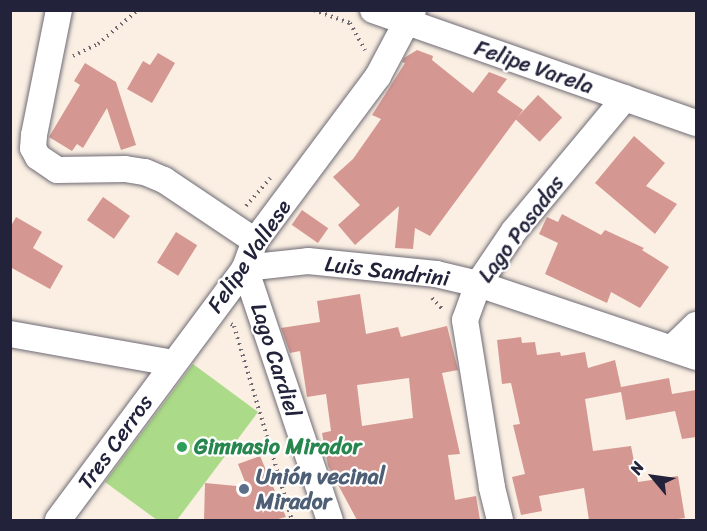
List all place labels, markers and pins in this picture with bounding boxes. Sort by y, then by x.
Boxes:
place label: Gimnasio Mirador [194,434,361,460]
marker: Gimnasio Mirador [175,440,189,454]
place label: Unión vecinal Mirador [256,463,385,514]
marker: Unión vecinal Mirador [237,482,251,496]

